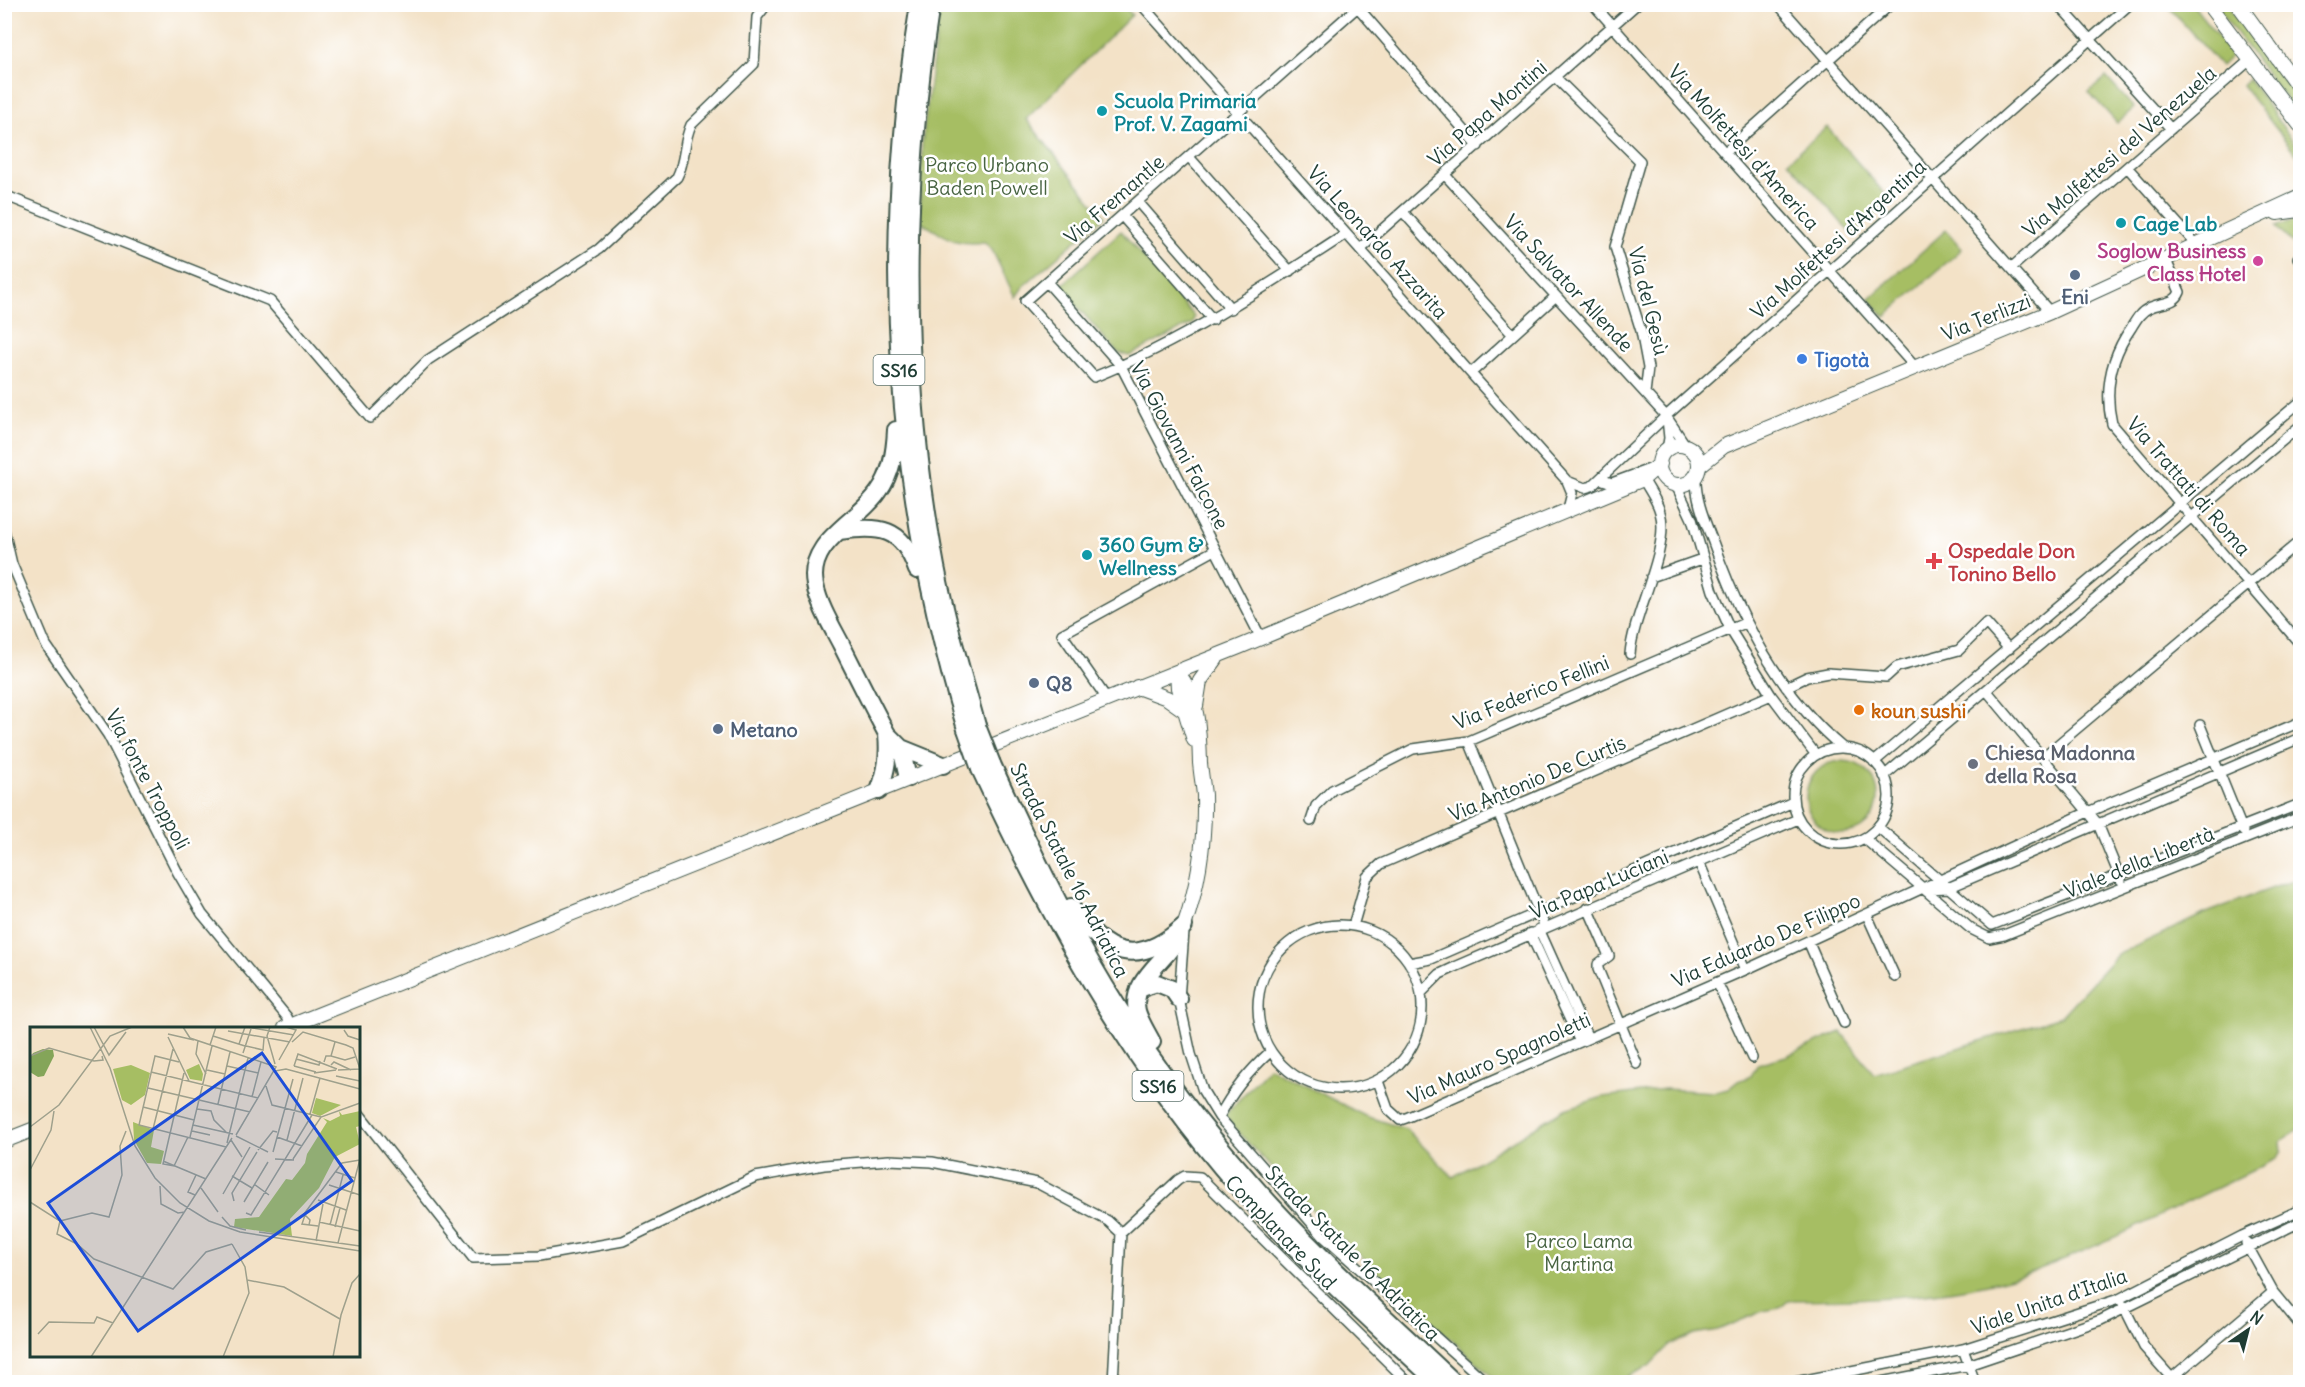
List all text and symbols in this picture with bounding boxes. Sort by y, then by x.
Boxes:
street label: Via Papa Montini [1422,54,1552,172]
street label: Via Molfettesi d'America [1663,59,1825,235]
street label: Via Molfettesi del Venezuela [2017,60,2221,242]
place label: Scuola Primaria Prof. V. Zagami [1114,88,1257,136]
marker: Scuola Primaria Prof. V. Zagami [1095,104,1109,118]
street label: Via Fremantle [1059,149,1169,249]
park label: Parco Urbano Baden Powell [925,152,1049,200]
street label: Via Molfettesi d'Argentina [1745,154,1931,324]
street label: Via Leonardo Azzarita [1302,160,1454,324]
street label: Via Salvator Allende [1499,209,1639,357]
place label: Cage Lab [2133,211,2217,236]
marker: Cage Lab [2114,216,2128,230]
place label: Soglow Business Class Hotel [2097,238,2246,286]
street label: Via del Gesù [1623,244,1675,358]
marker: Soglow Business Class Hotel [2251,254,2265,268]
marker: Eni [2068,268,2082,282]
place label: Eni [2061,284,2089,309]
street label: Via Terlizzi [1938,288,2034,346]
place label: Tigotà [1814,347,1870,372]
marker: Tigotà [1795,352,1809,366]
road number: SS16 [874,355,924,385]
street label: Via Giovanni Falcone [1125,357,1235,533]
street label: Via Trattati di Roma [2122,411,2256,561]
place label: 360 Gym & Wellness [1099,532,1204,580]
place label: Ospedale Don Tonino Bello [1948,538,2075,586]
marker: 360 Gym & Wellness [1080,548,1094,562]
marker: Ospedale Don Tonino Bello [1925,552,1943,570]
street label: Via Federico Fellini [1449,649,1613,735]
place label: Q8 [1046,671,1073,696]
marker: Q8 [1027,676,1041,690]
place label: koun sushi [1871,698,1966,723]
marker: koun sushi [1852,703,1866,717]
street label: Via fonte Troppoli [100,704,196,854]
place label: Metano [730,717,798,742]
marker: Metano [711,722,725,736]
street label: Via Antonio De Curtis [1445,729,1629,827]
place label: Chiesa Madonna della Rosa [1985,740,2136,788]
marker: Chiesa Madonna della Rosa [1966,757,1980,771]
street label: Strada Statale 16 Adriatica [1005,759,1135,981]
street label: Viale della Libertà [2060,821,2218,903]
street label: Via Papa Luciani [1526,844,1672,924]
street label: Via Eduardo De Filippo [1668,887,1864,993]
street label: Via Mauro Spagnoletti [1404,1006,1594,1110]
inset map [30,1027,360,1357]
road number: SS16 [1132,1071,1184,1101]
street label: Strada Statale 16 Adriatica [1260,1160,1446,1346]
street label: Complanare Sud [1220,1170,1342,1295]
park label: Parco Lama Martina [1525,1228,1633,1276]
street label: Viale Unita d'Italia [1968,1263,2130,1339]
north arrow [2218,1300,2278,1360]
text: N [2246,1306,2267,1329]

